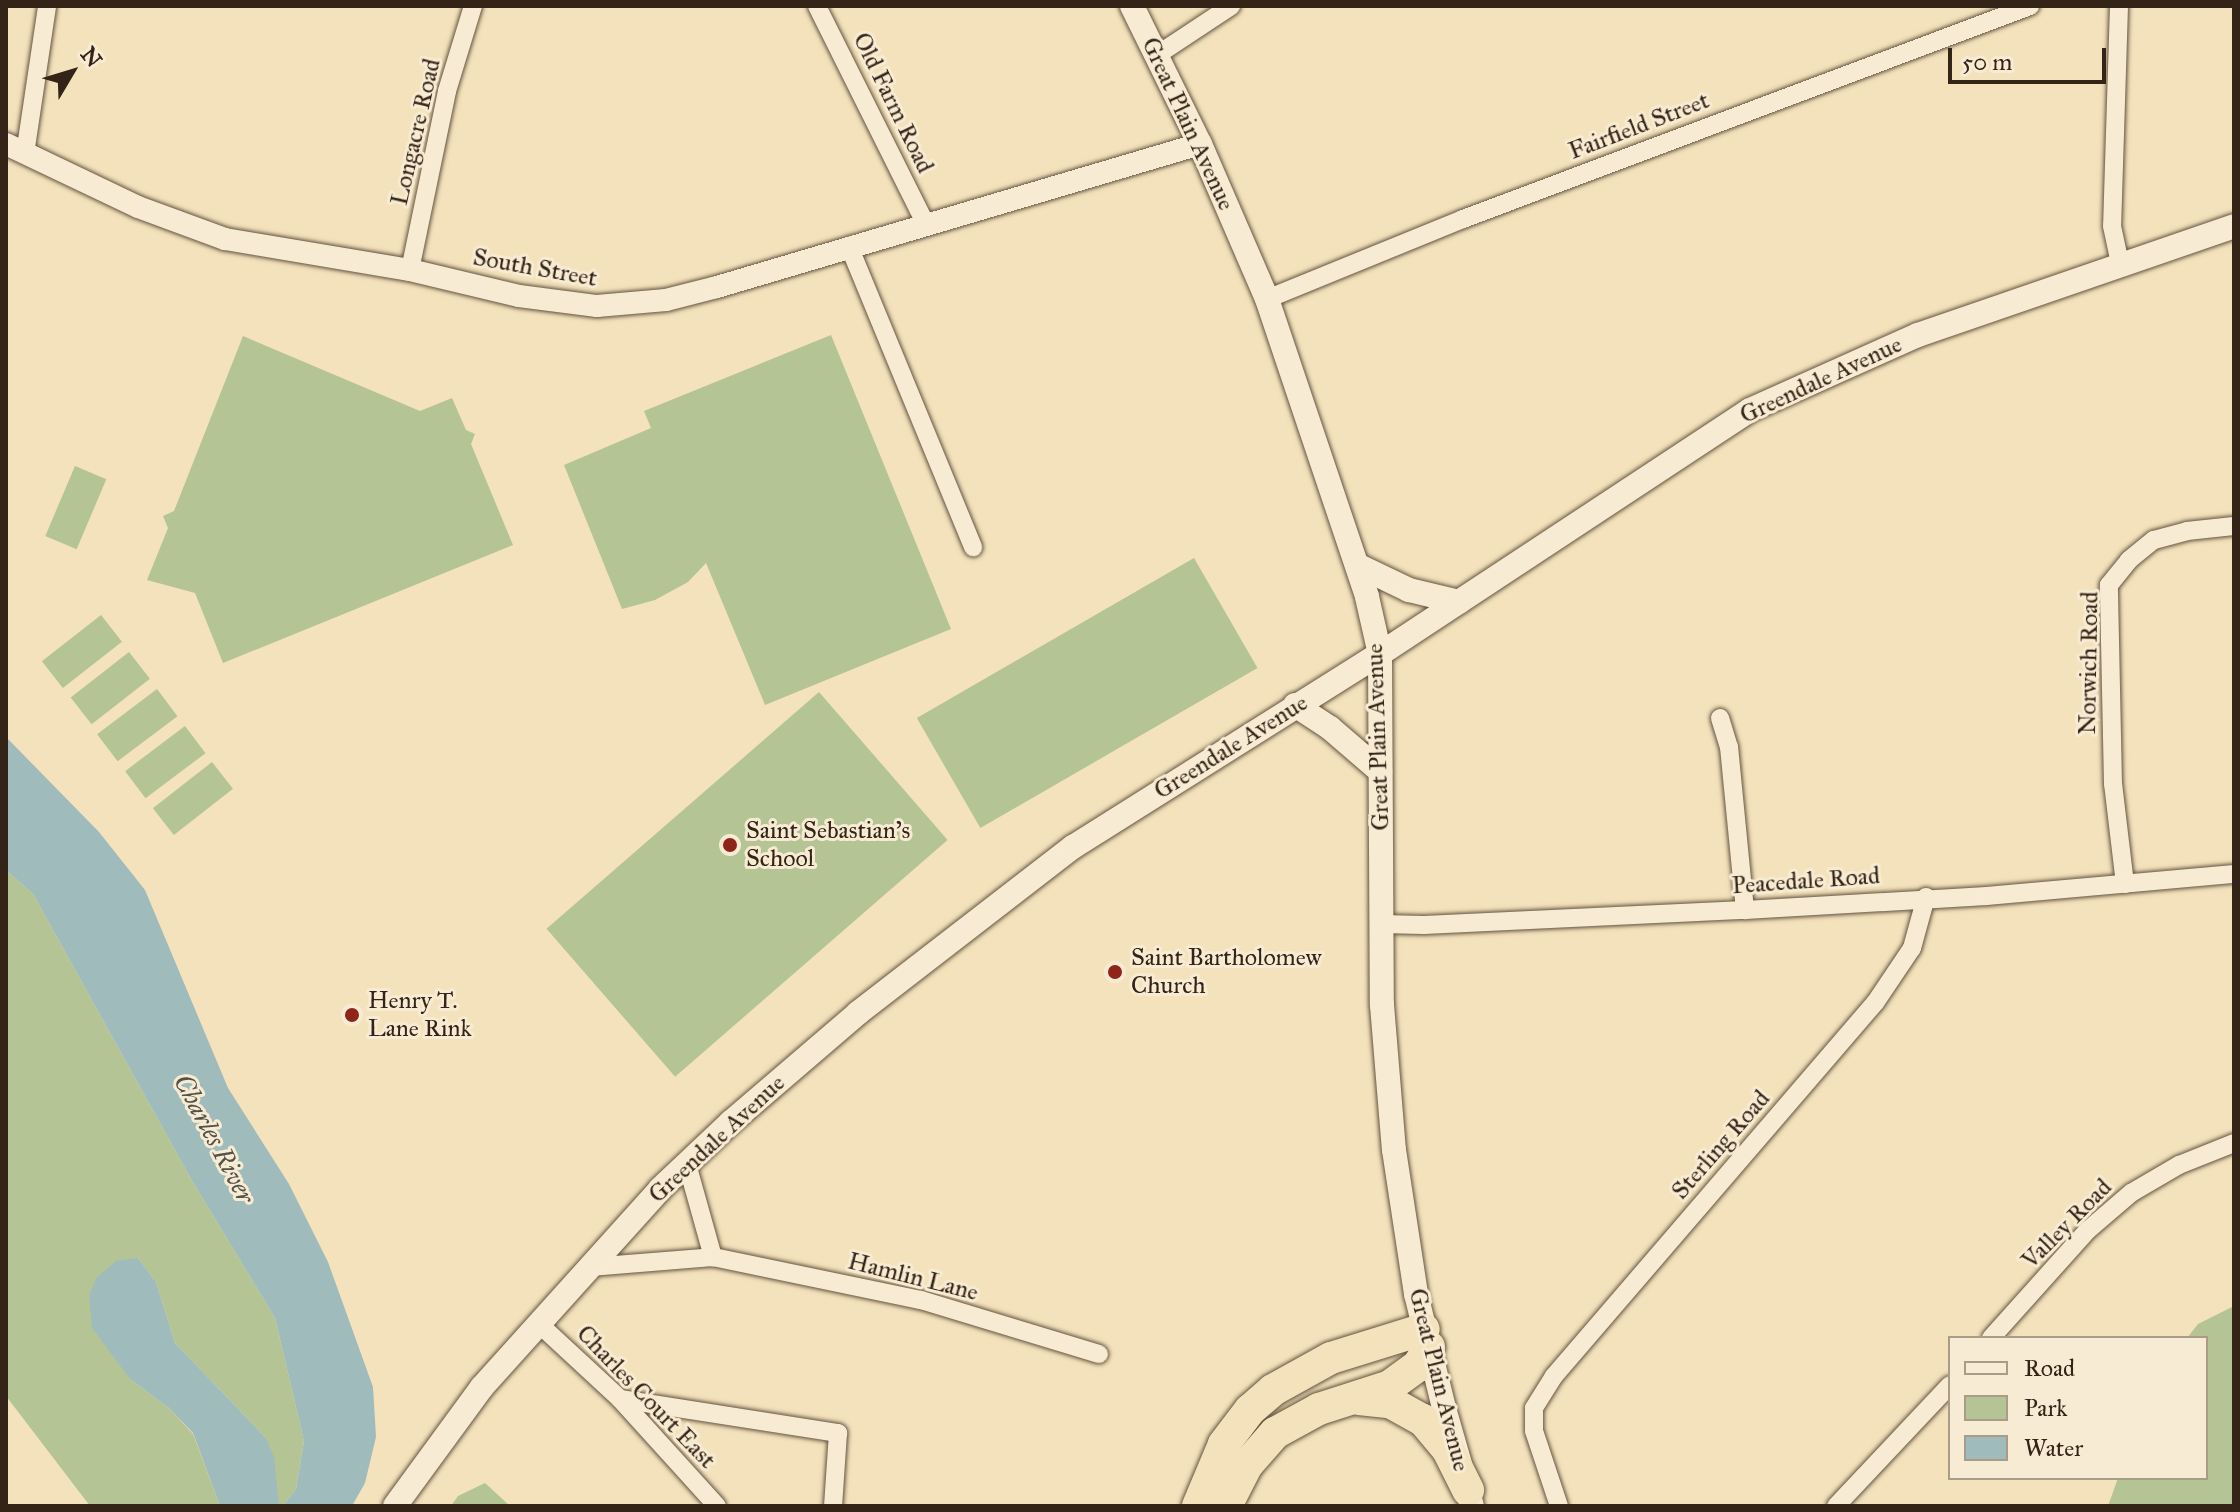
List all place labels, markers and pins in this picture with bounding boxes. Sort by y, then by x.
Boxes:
place label: Saint Sebastian's School [746,817,910,873]
marker: Saint Sebastian's School [721,836,739,854]
place label: Saint Bartholomew Church [1131,944,1321,1000]
marker: Saint Bartholomew Church [1106,963,1124,981]
place label: Henry T. Lane Rink [368,987,472,1043]
marker: Henry T. Lane Rink [343,1006,361,1024]

